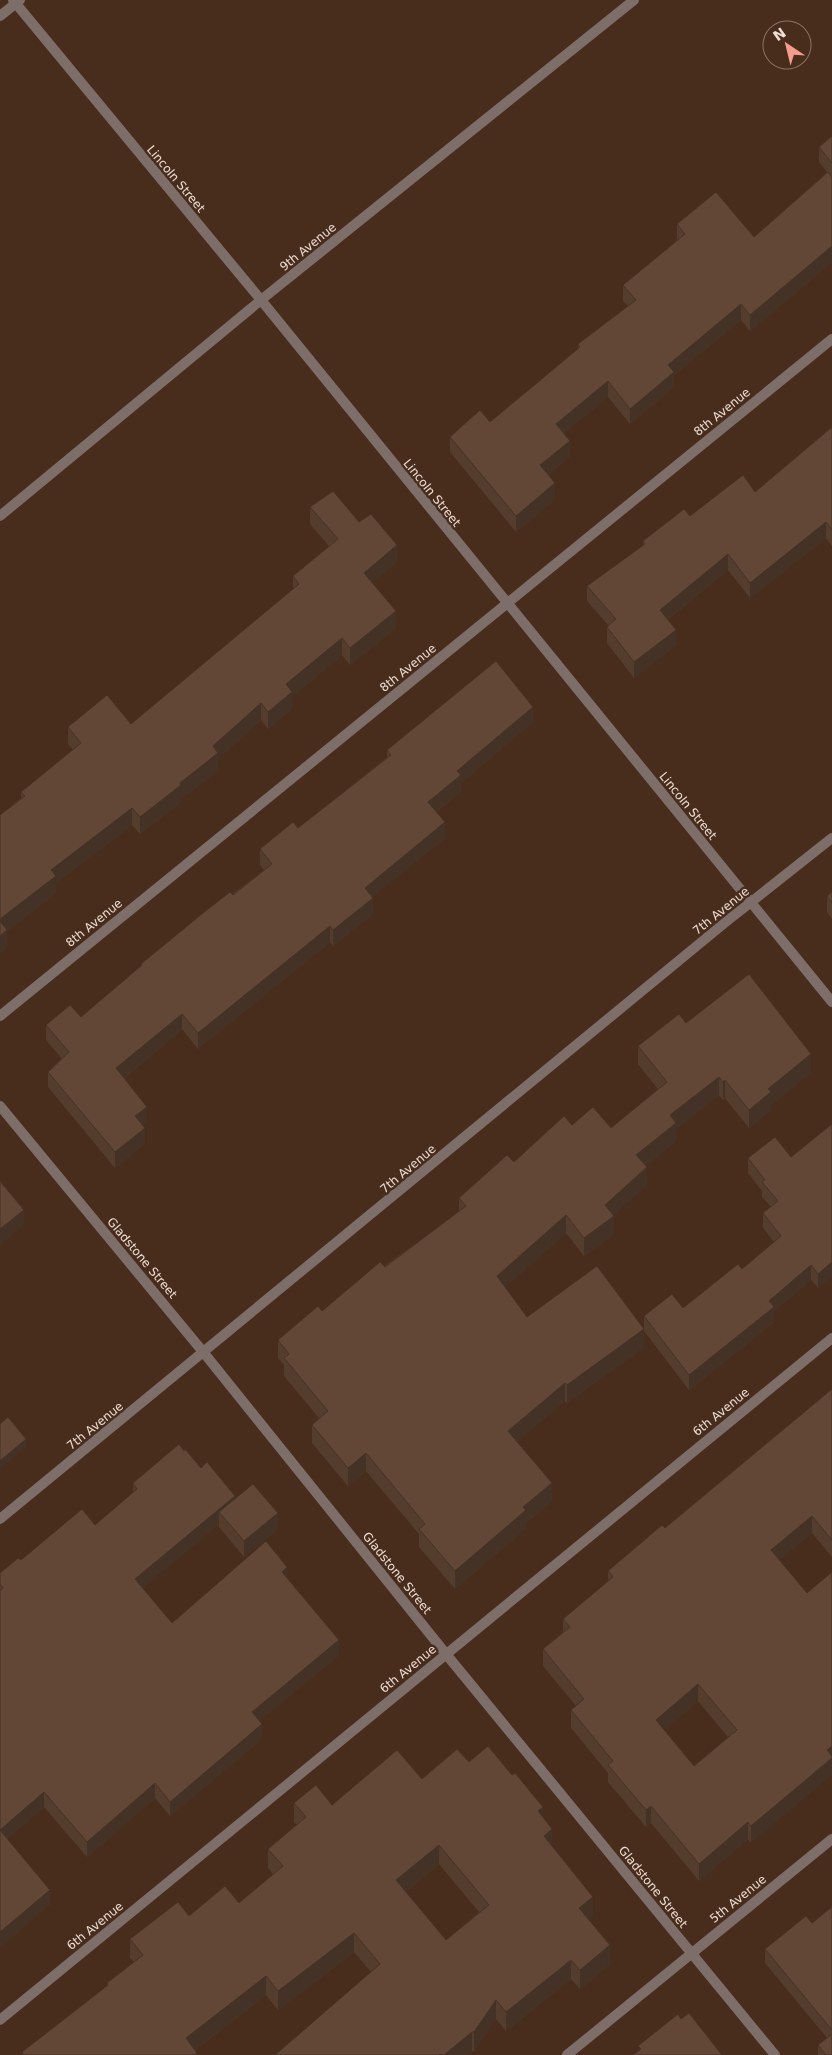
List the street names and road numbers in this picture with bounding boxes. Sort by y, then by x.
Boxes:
street label: Lincoln Street [144,143,208,215]
street label: 9th Avenue [277,220,339,274]
street label: 8th Avenue [691,385,753,439]
street label: Lincoln Street [401,456,464,530]
street label: 8th Avenue [377,641,439,695]
street label: Lincoln Street [657,769,720,843]
street label: 7th Avenue [690,884,752,938]
street label: 8th Avenue [63,896,125,950]
street label: 7th Avenue [377,1142,439,1196]
street label: Gladstone Street [104,1215,180,1301]
street label: 6th Avenue [690,1385,752,1439]
street label: 7th Avenue [64,1399,126,1453]
street label: Gladstone Street [360,1529,434,1617]
street label: 6th Avenue [377,1642,439,1696]
street label: Gladstone Street [616,1843,690,1931]
street label: 5th Avenue [707,1872,769,1926]
street label: 6th Avenue [64,1899,126,1953]

